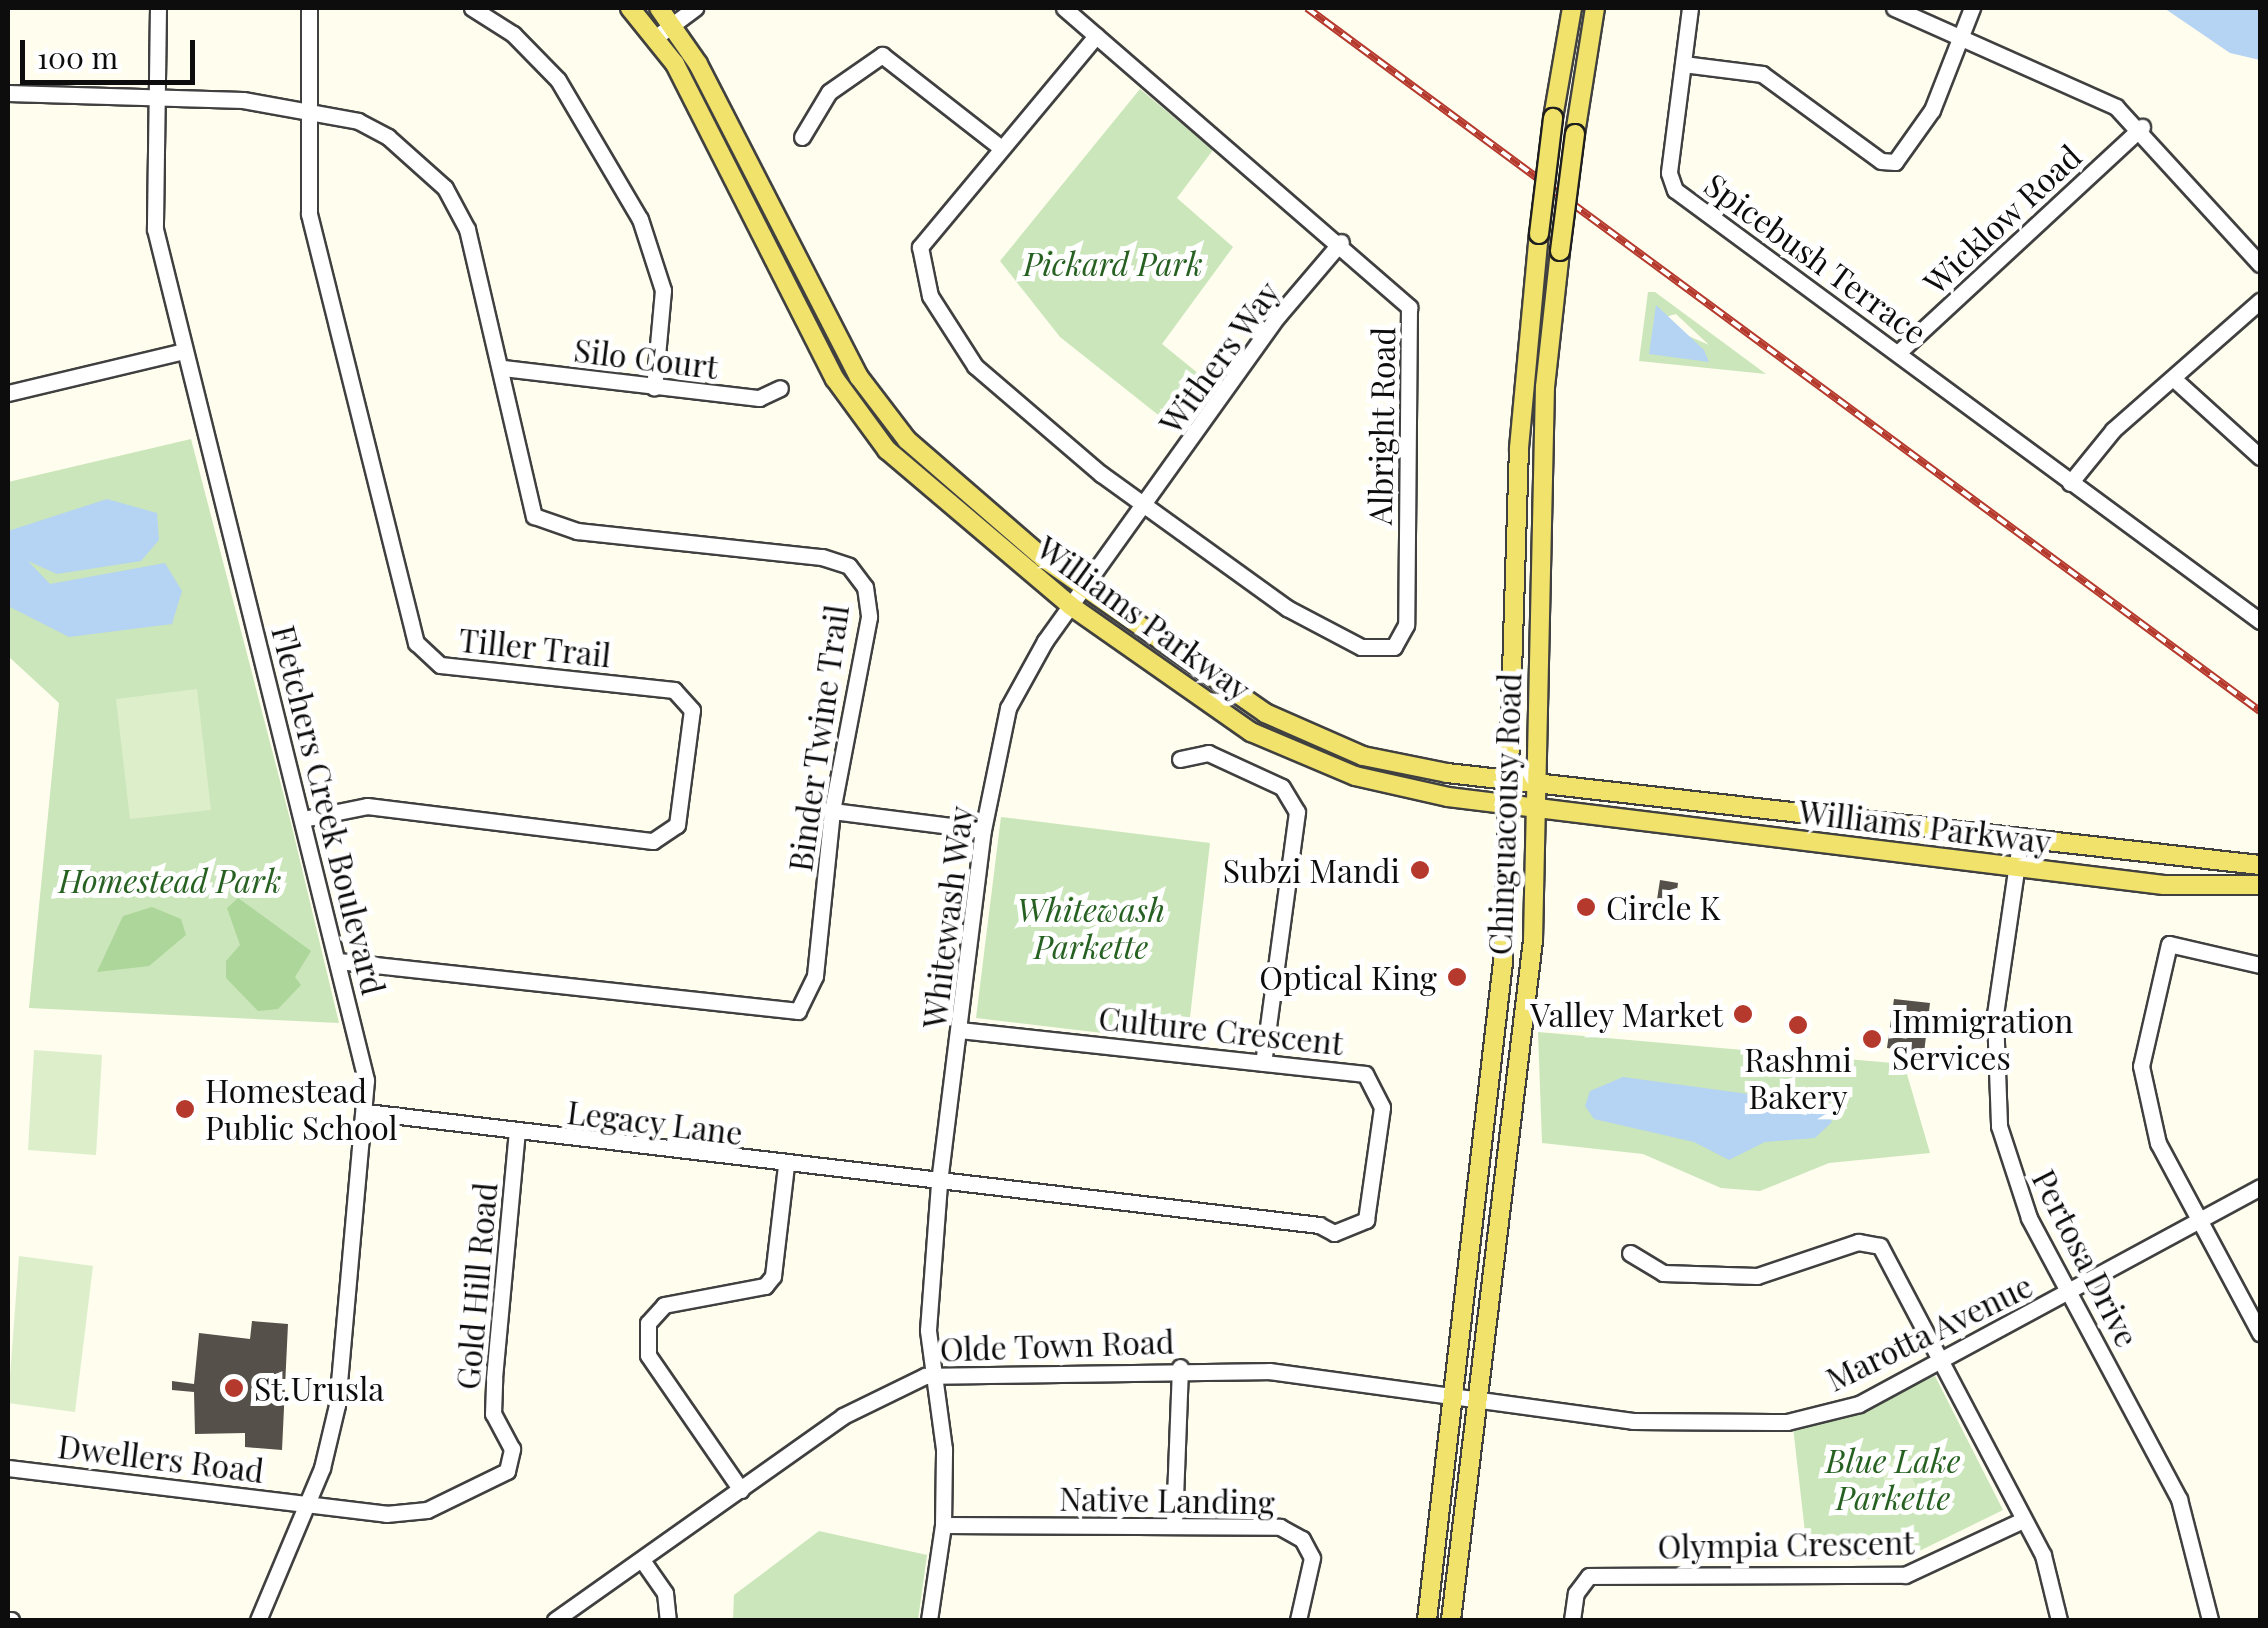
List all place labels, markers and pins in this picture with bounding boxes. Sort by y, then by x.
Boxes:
place label: Subzi Mandi [1223,851,1400,889]
marker: Subzi Mandi [1409,859,1431,881]
place label: Circle K [1606,888,1720,926]
marker: Circle K [1575,896,1597,918]
place label: Optical King [1259,958,1437,996]
marker: Optical King [1446,966,1468,988]
place label: Valley Market [1529,995,1723,1033]
place label: Immigration Services [1892,1002,2073,1077]
marker: Valley Market [1732,1003,1754,1025]
marker: Rashmi Bakery [1787,1014,1809,1036]
marker: Immigration Services [1861,1028,1883,1050]
place label: Rashmi Bakery [1744,1041,1852,1116]
place label: Homestead Public School [205,1072,398,1147]
marker: Homestead Public School [174,1098,196,1120]
place label: St.Urusla [254,1369,384,1407]
marker: St.Urusla [223,1377,245,1399]

